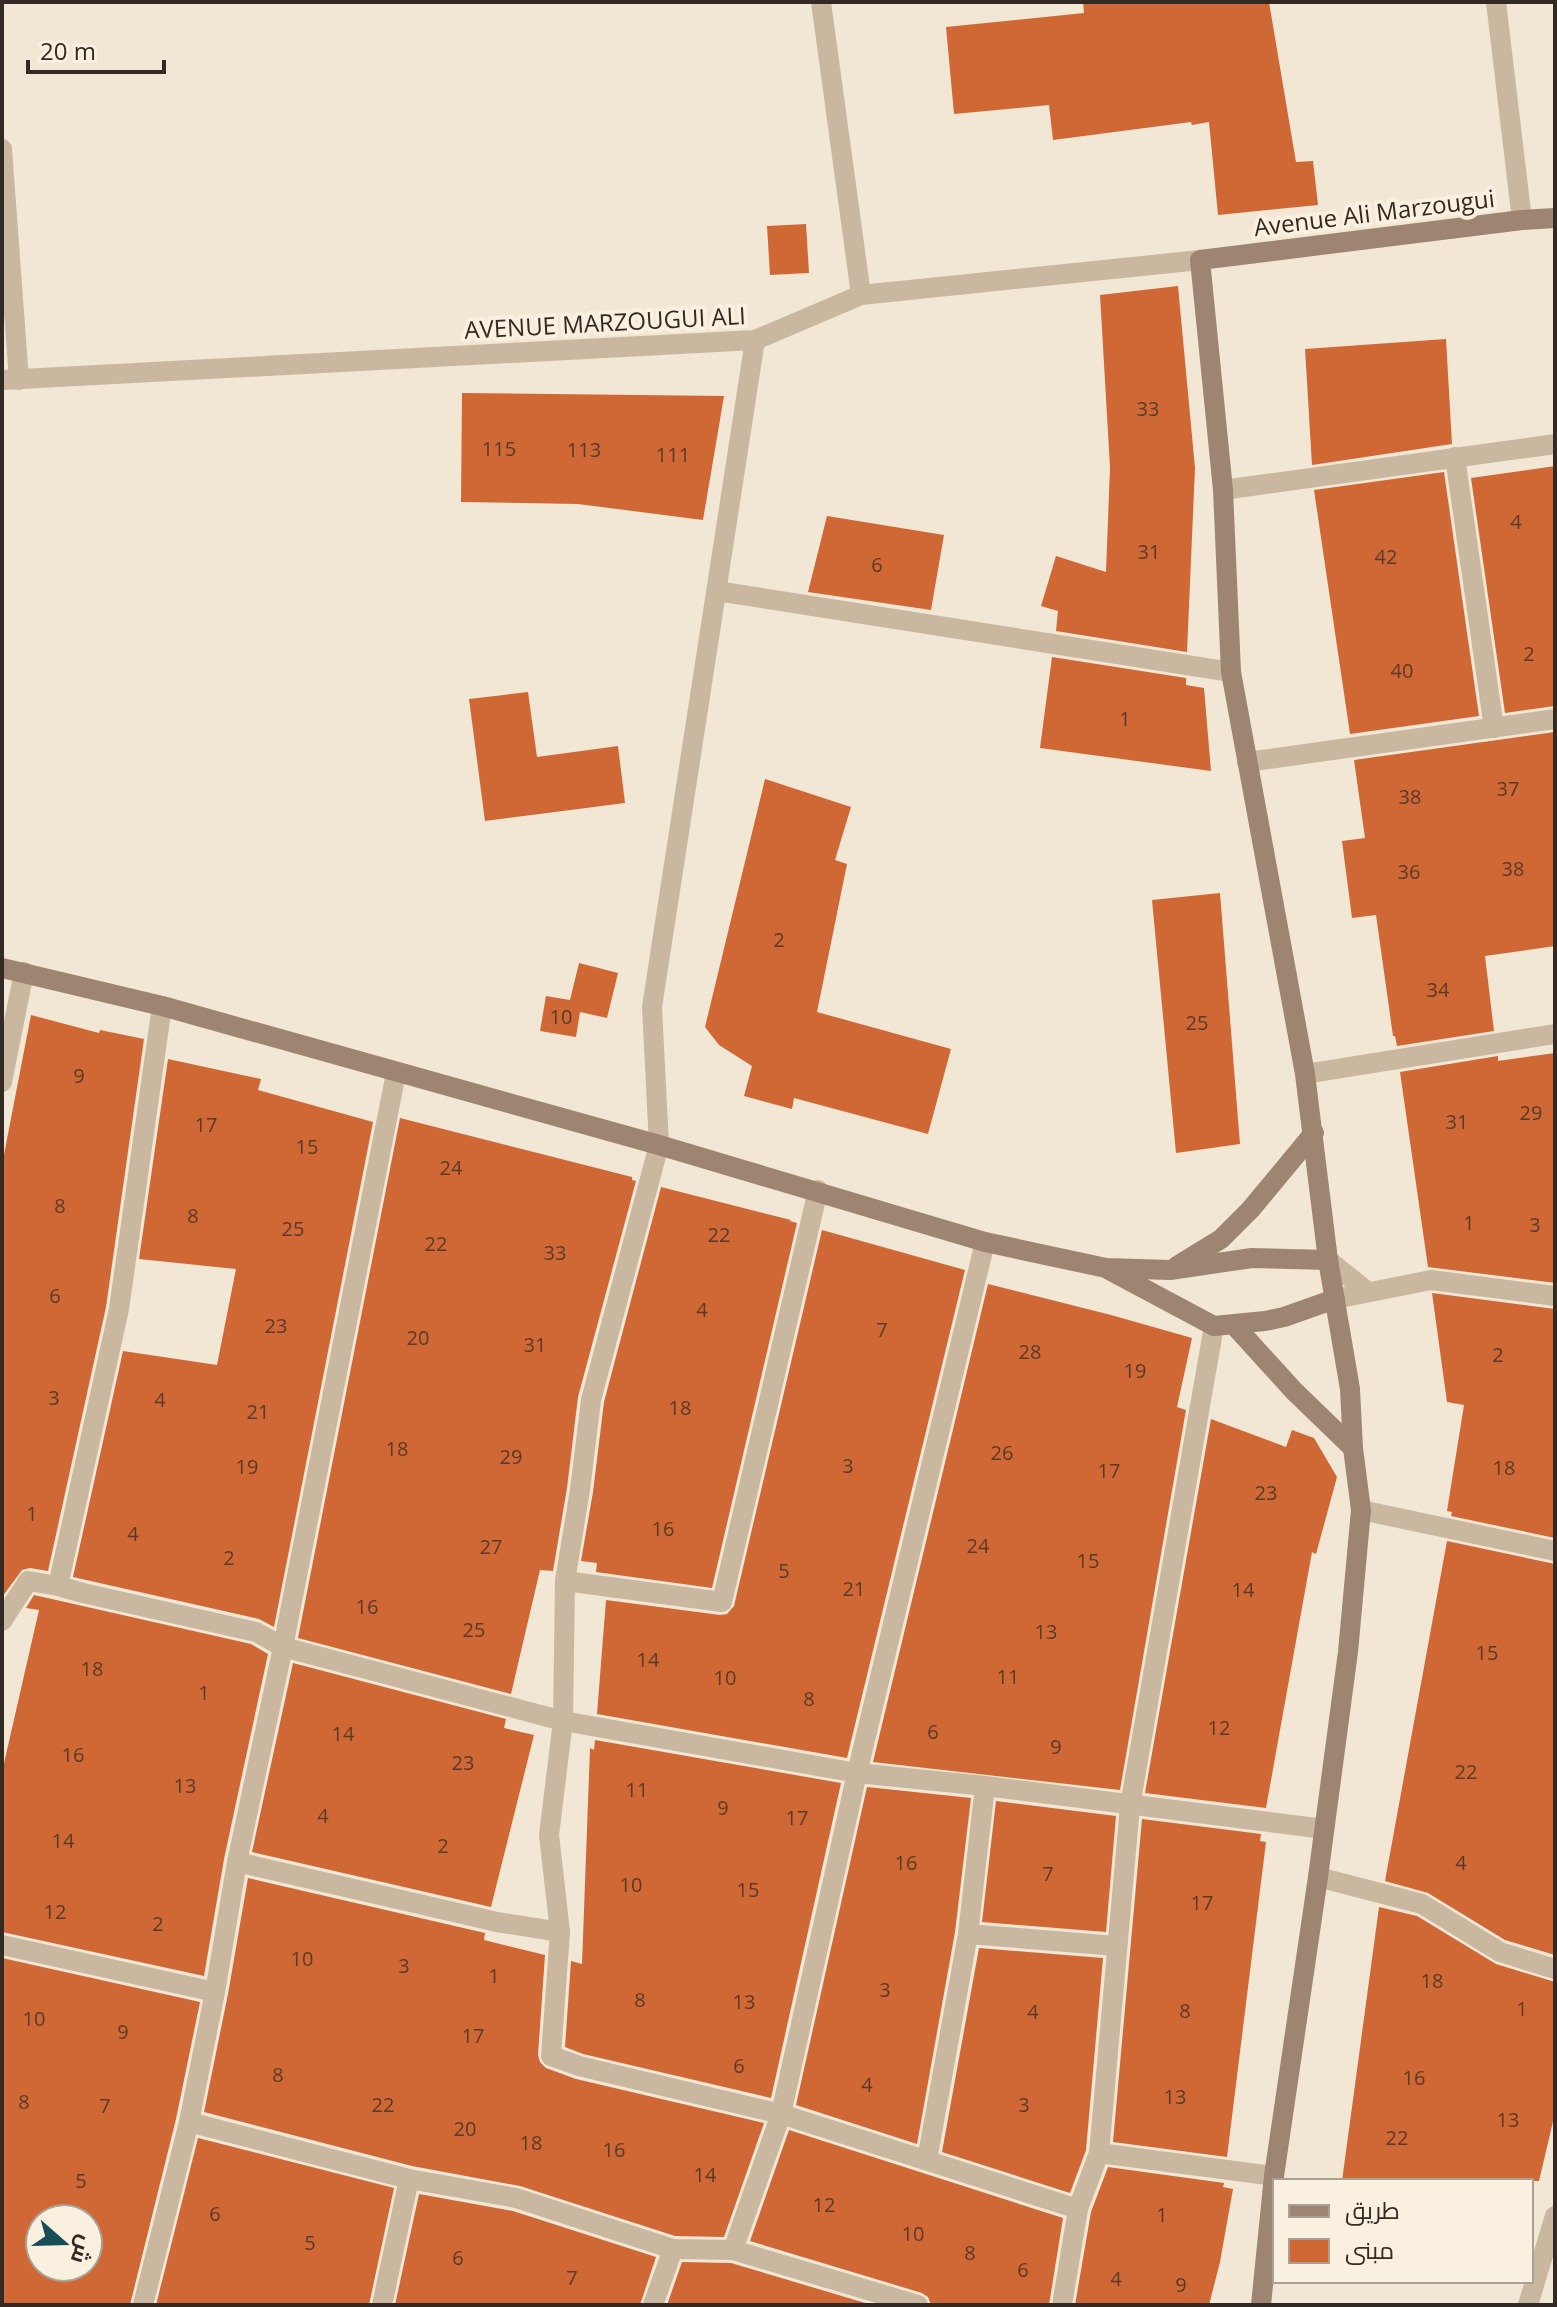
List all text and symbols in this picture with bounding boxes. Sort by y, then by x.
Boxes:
scale bar [28,24,164,74]
text: 20 m [40,34,96,67]
street label: Avenue Ali Marzougui [1252,181,1496,243]
street label: AVENUE MARZOUGUI ALI [463,298,747,346]
house number: 33 [1137,395,1159,422]
house number: 115 [482,435,516,462]
house number: 113 [567,436,601,463]
house number: 111 [656,441,690,468]
house number: 4 [1510,508,1522,535]
house number: 31 [1138,538,1160,565]
house number: 42 [1375,543,1397,570]
house number: 6 [871,551,883,578]
house number: 2 [1523,640,1535,667]
house number: 40 [1391,657,1413,684]
house number: 1 [1119,705,1131,732]
house number: 37 [1497,775,1519,802]
house number: 38 [1399,783,1421,810]
house number: 38 [1502,855,1524,882]
house number: 36 [1398,858,1420,885]
house number: 2 [773,926,785,953]
house number: 34 [1427,976,1450,1003]
house number: 10 [550,1003,572,1030]
house number: 25 [1186,1009,1208,1036]
house number: 9 [73,1062,85,1089]
house number: 29 [1520,1099,1542,1126]
house number: 31 [1446,1108,1468,1135]
house number: 17 [195,1111,217,1138]
house number: 15 [296,1133,318,1160]
house number: 24 [440,1154,463,1181]
house number: 8 [54,1192,66,1219]
house number: 8 [187,1202,199,1229]
house number: 1 [1463,1209,1475,1236]
house number: 3 [1529,1211,1541,1238]
house number: 25 [282,1215,304,1242]
house number: 22 [708,1221,730,1248]
house number: 22 [425,1230,447,1257]
house number: 33 [544,1239,566,1266]
house number: 6 [49,1282,61,1309]
house number: 4 [696,1296,708,1323]
house number: 23 [265,1312,287,1339]
house number: 7 [876,1316,888,1343]
house number: 20 [407,1324,429,1351]
house number: 31 [524,1331,546,1358]
house number: 28 [1019,1338,1041,1365]
house number: 2 [1492,1341,1504,1368]
house number: 19 [1124,1357,1146,1384]
house number: 3 [48,1384,60,1411]
house number: 4 [154,1386,166,1413]
house number: 18 [669,1394,691,1421]
house number: 21 [247,1398,269,1425]
house number: 18 [386,1435,408,1462]
house number: 26 [991,1439,1013,1466]
house number: 29 [500,1443,522,1470]
house number: 3 [842,1452,854,1479]
house number: 19 [236,1453,258,1480]
house number: 18 [1493,1454,1515,1481]
house number: 17 [1098,1457,1120,1484]
house number: 23 [1255,1479,1277,1506]
house number: 1 [26,1500,38,1527]
house number: 16 [652,1515,674,1542]
house number: 4 [127,1520,139,1547]
house number: 24 [967,1532,990,1559]
house number: 27 [480,1533,502,1560]
house number: 2 [223,1544,235,1571]
house number: 15 [1077,1547,1099,1574]
house number: 5 [778,1557,790,1584]
house number: 21 [843,1575,865,1602]
house number: 14 [1232,1576,1255,1603]
house number: 16 [356,1593,378,1620]
house number: 25 [463,1616,485,1643]
house number: 13 [1035,1618,1057,1645]
house number: 15 [1476,1639,1498,1666]
house number: 14 [637,1646,660,1673]
house number: 18 [81,1655,103,1682]
house number: 11 [997,1663,1019,1690]
house number: 10 [714,1664,736,1691]
house number: 1 [198,1679,210,1706]
house number: 8 [803,1685,815,1712]
house number: 12 [1208,1714,1230,1741]
house number: 6 [927,1718,939,1745]
house number: 14 [332,1720,355,1747]
house number: 9 [1050,1733,1062,1760]
house number: 16 [62,1741,84,1768]
house number: 23 [452,1749,474,1776]
house number: 22 [1455,1758,1477,1785]
house number: 13 [174,1772,196,1799]
house number: 11 [626,1776,648,1803]
house number: 9 [717,1794,729,1821]
house number: 4 [317,1802,329,1829]
house number: 17 [786,1804,808,1831]
house number: 14 [52,1827,75,1854]
house number: 2 [437,1832,449,1859]
house number: 16 [895,1849,917,1876]
house number: 4 [1455,1849,1467,1876]
house number: 7 [1042,1860,1054,1887]
house number: 10 [620,1871,642,1898]
house number: 15 [737,1876,759,1903]
house number: 17 [1191,1889,1213,1916]
house number: 12 [44,1898,66,1925]
house number: 2 [152,1910,164,1937]
house number: 10 [291,1945,313,1972]
house number: 3 [398,1952,410,1979]
house number: 1 [488,1962,500,1989]
house number: 18 [1421,1967,1443,1994]
house number: 3 [879,1976,891,2003]
house number: 8 [634,1986,646,2013]
house number: 13 [733,1988,755,2015]
house number: 1 [1516,1995,1528,2022]
house number: 8 [1179,1997,1191,2024]
house number: 4 [1027,1998,1039,2025]
house number: 10 [23,2005,45,2032]
house number: 9 [117,2018,129,2045]
house number: 17 [462,2022,484,2049]
house number: 6 [733,2052,745,2079]
house number: 8 [272,2061,284,2088]
house number: 16 [1403,2064,1425,2091]
house number: 4 [861,2071,873,2098]
house number: 13 [1164,2083,1186,2110]
house number: 8 [18,2088,30,2115]
house number: 22 [372,2091,394,2118]
house number: 3 [1018,2091,1030,2118]
house number: 7 [99,2092,111,2119]
house number: 13 [1497,2106,1519,2133]
house number: 20 [454,2115,476,2142]
house number: 22 [1386,2124,1408,2151]
house number: 18 [520,2129,542,2156]
house number: 16 [603,2136,625,2163]
house number: 14 [694,2161,717,2188]
house number: 5 [75,2167,87,2194]
legend [1273,2179,1533,2283]
house number: 12 [813,2191,835,2218]
text: طريق [1345,2193,1400,2226]
house number: 6 [209,2200,221,2227]
house number: 1 [1156,2201,1168,2228]
north arrow [24,2203,104,2283]
house number: 10 [902,2220,924,2247]
house number: 5 [304,2229,316,2256]
text: ش [65,2232,103,2269]
text: مبنى [1345,2233,1394,2266]
house number: 8 [964,2239,976,2266]
house number: 6 [452,2244,464,2271]
house number: 6 [1017,2256,1029,2283]
house number: 7 [566,2264,578,2291]
house number: 4 [1110,2265,1122,2292]
house number: 9 [1175,2271,1187,2298]

